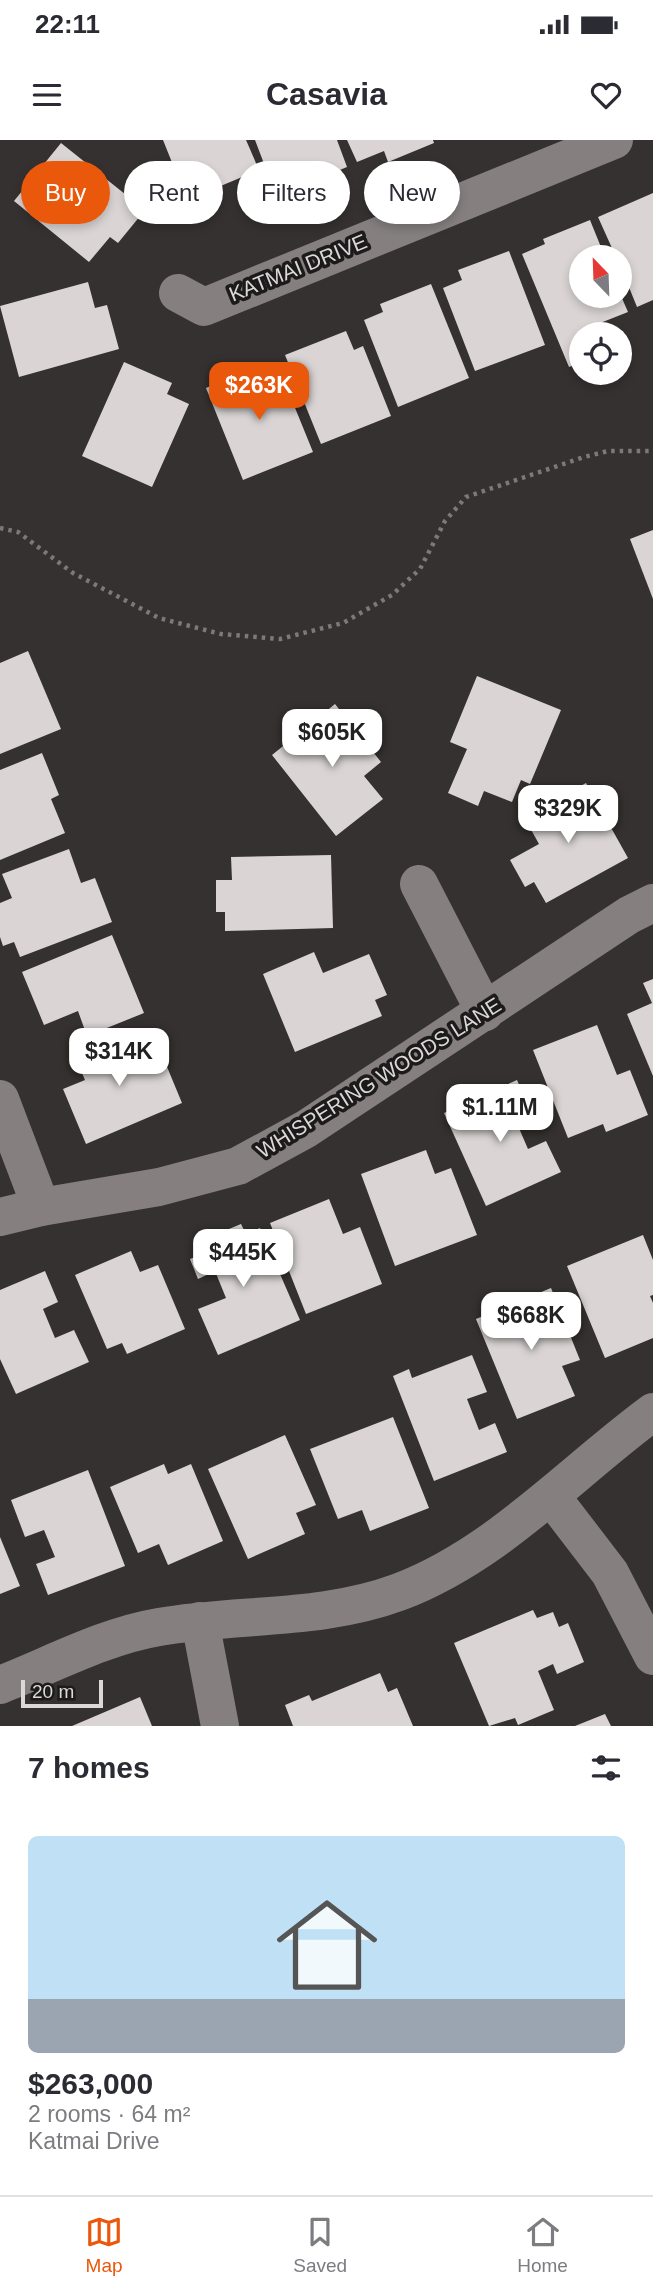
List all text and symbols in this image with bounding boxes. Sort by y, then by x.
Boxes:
text: 22:11 [35,9,100,39]
icon: menu [28,76,66,114]
text: Casavia [266,76,387,112]
icon: heart [587,76,625,114]
chip: Buy [21,161,110,224]
chip: Rent [124,161,223,224]
chip: Filters [237,161,350,224]
chip: New [364,161,460,224]
street label: KATMAI DRIVE [226,229,370,306]
north arrow [569,245,632,308]
map controls [569,245,632,385]
button: locate [569,322,632,385]
pin: $263K [210,362,308,422]
text: $263K [225,372,293,398]
pin: $605K [283,710,381,769]
text: $605K [298,719,366,745]
pin: $329K [519,786,617,845]
text: $329K [534,795,602,821]
street label: WHISPERING WOODS LANE [252,993,505,1162]
pin: $314K [70,1028,168,1088]
text: $314K [85,1038,153,1064]
pin: $1.11M [443,1084,557,1144]
text: $1.11M [462,1094,538,1120]
pin: $445K [194,1230,292,1289]
text: $445K [209,1239,277,1265]
pin: $668K [482,1292,580,1352]
text: $668K [497,1302,565,1328]
scale bar [21,1677,103,1709]
text: 20 m [32,1681,74,1702]
icon: filters [587,1749,625,1787]
text: 7 homes [28,1751,150,1784]
icon: home [264,1882,390,2008]
text: $263,000 [28,2067,153,2100]
text: 2 rooms · 64 m² [28,2101,190,2127]
text: Katmai Drive [28,2128,160,2154]
tab: Map [85,2213,123,2277]
tab: Saved [293,2213,347,2277]
tab: Home [517,2213,568,2277]

